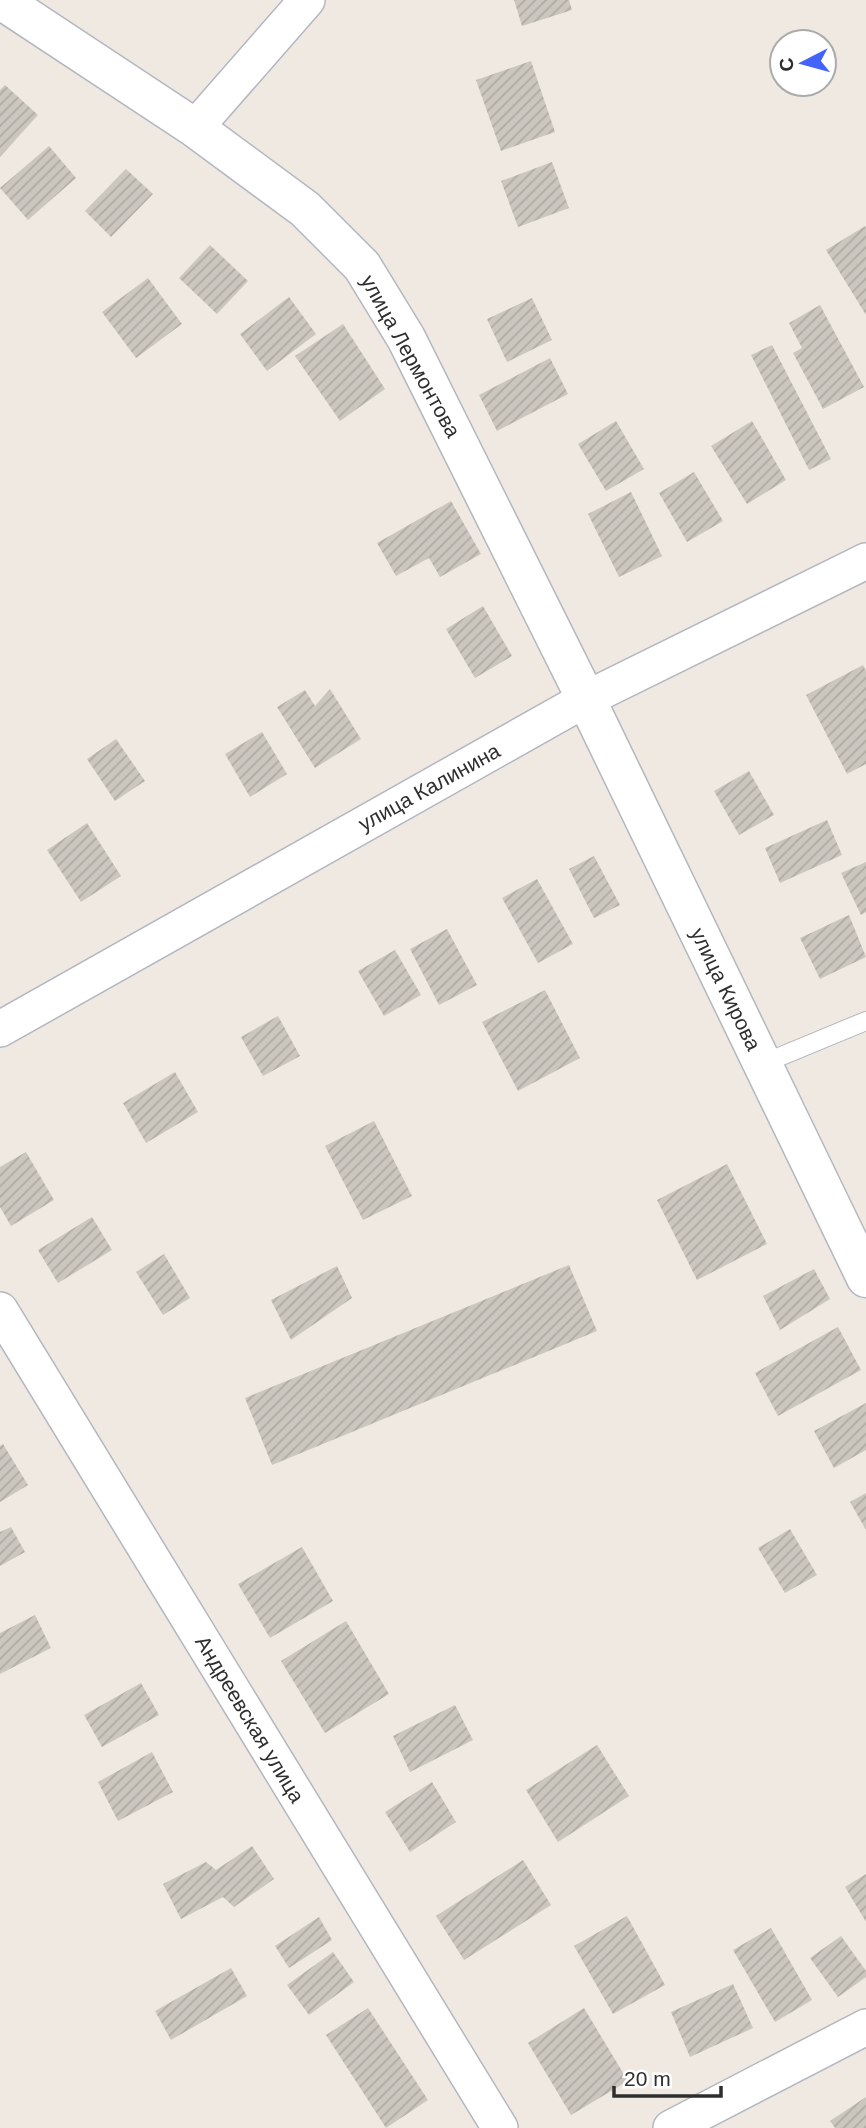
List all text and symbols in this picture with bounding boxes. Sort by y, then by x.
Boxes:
north arrow [768,28,838,98]
text: С [775,57,798,73]
street label: улица Лермонтова [357,271,465,441]
street label: улица Калинина [354,738,504,835]
street label: улица Кирова [686,924,766,1054]
street label: Андреевская улица [191,1631,309,1807]
scale bar [614,2054,721,2098]
text: 20 m [624,2067,671,2090]

